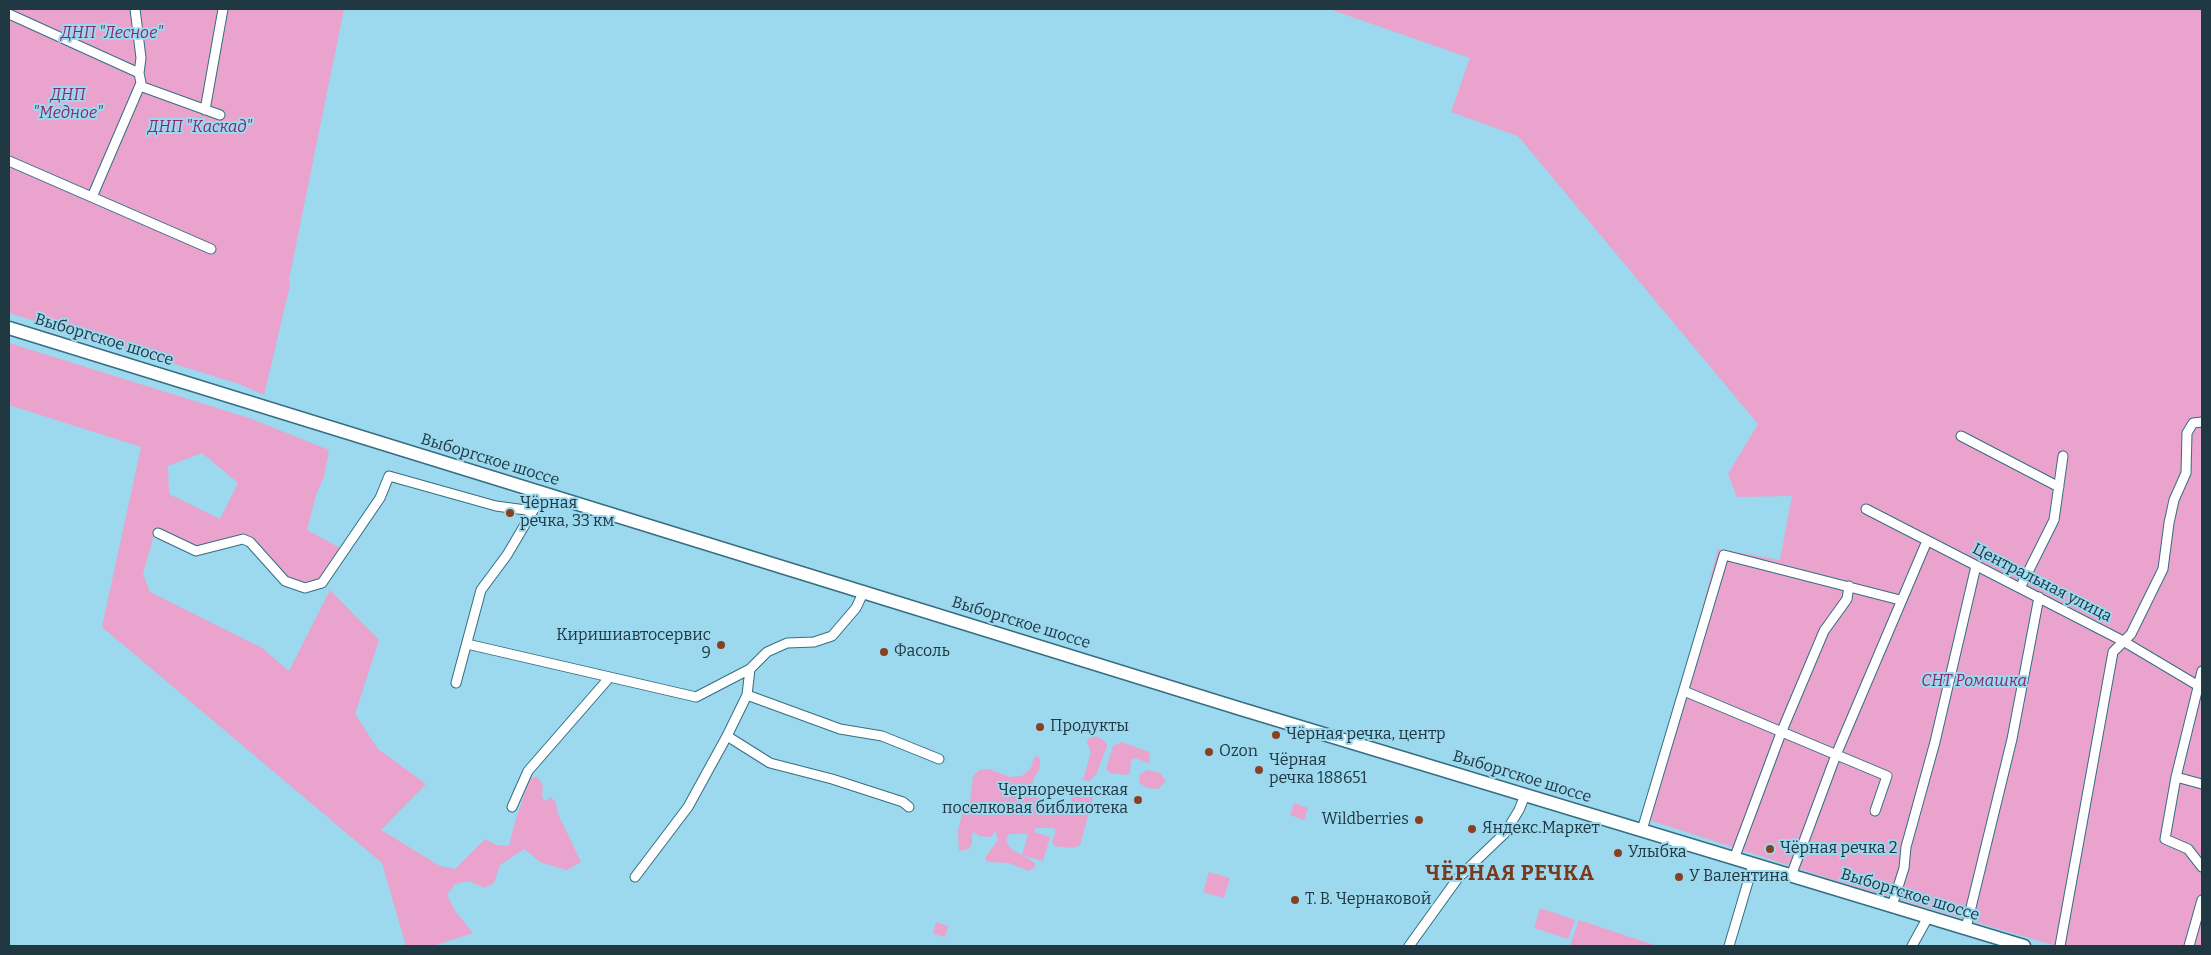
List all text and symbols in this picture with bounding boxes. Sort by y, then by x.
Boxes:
park label: ДНП "Лесное" [61,24,163,44]
park label: ДНП "Медное" [33,86,103,124]
park label: ДНП "Каскад" [148,118,252,138]
street label: Выборгское шоссе [32,310,176,370]
street label: Выборгское шоссе [418,430,562,490]
place label: Чёрная речка, 33 км [520,494,614,532]
marker: Чёрная речка, 33 км [504,507,516,519]
street label: Центральная улица [1969,539,2115,627]
street label: Выборгское шоссе [949,593,1093,653]
place label: Киришиавтосервис 9 [556,626,711,664]
marker: Киришиавтосервис 9 [715,639,727,651]
place label: Фасоль [894,642,950,662]
marker: Фасоль [878,646,890,658]
park label: СНТ Ромашка [1921,672,2027,692]
place label: Продукты [1050,717,1129,737]
marker: Продукты [1034,721,1046,733]
place label: Чёрная речка, центр [1286,725,1445,745]
marker: Чёрная речка, центр [1270,729,1282,741]
place label: Ozon [1219,742,1258,762]
marker: Ozon [1203,746,1215,758]
street label: Выборгское шоссе [1450,747,1594,807]
place label: Чёрная речка 188651 [1269,751,1367,789]
marker: Чёрная речка 188651 [1253,764,1265,776]
place label: Чернореченская поселковая библиотека [942,781,1128,819]
marker: Чернореченская поселковая библиотека [1132,794,1144,806]
place label: Wildberries [1322,810,1409,830]
marker: Wildberries [1413,814,1425,826]
place label: Яндекс.Маркет [1482,819,1600,839]
marker: Яндекс.Маркет [1466,823,1478,835]
place label: Чёрная речка 2 [1780,839,1897,859]
place label: Улыбка [1628,843,1687,863]
marker: Чёрная речка 2 [1764,843,1776,855]
marker: Улыбка [1612,847,1624,859]
district label: ЧЁРНАЯ РЕЧКА [1424,861,1596,887]
street label: Выборгское шоссе [1838,865,1982,925]
place label: У Валентина [1689,867,1789,887]
marker: У Валентина [1673,871,1685,883]
place label: Т. В. Чернаковой [1305,890,1431,910]
marker: Т. В. Чернаковой [1289,894,1301,906]

